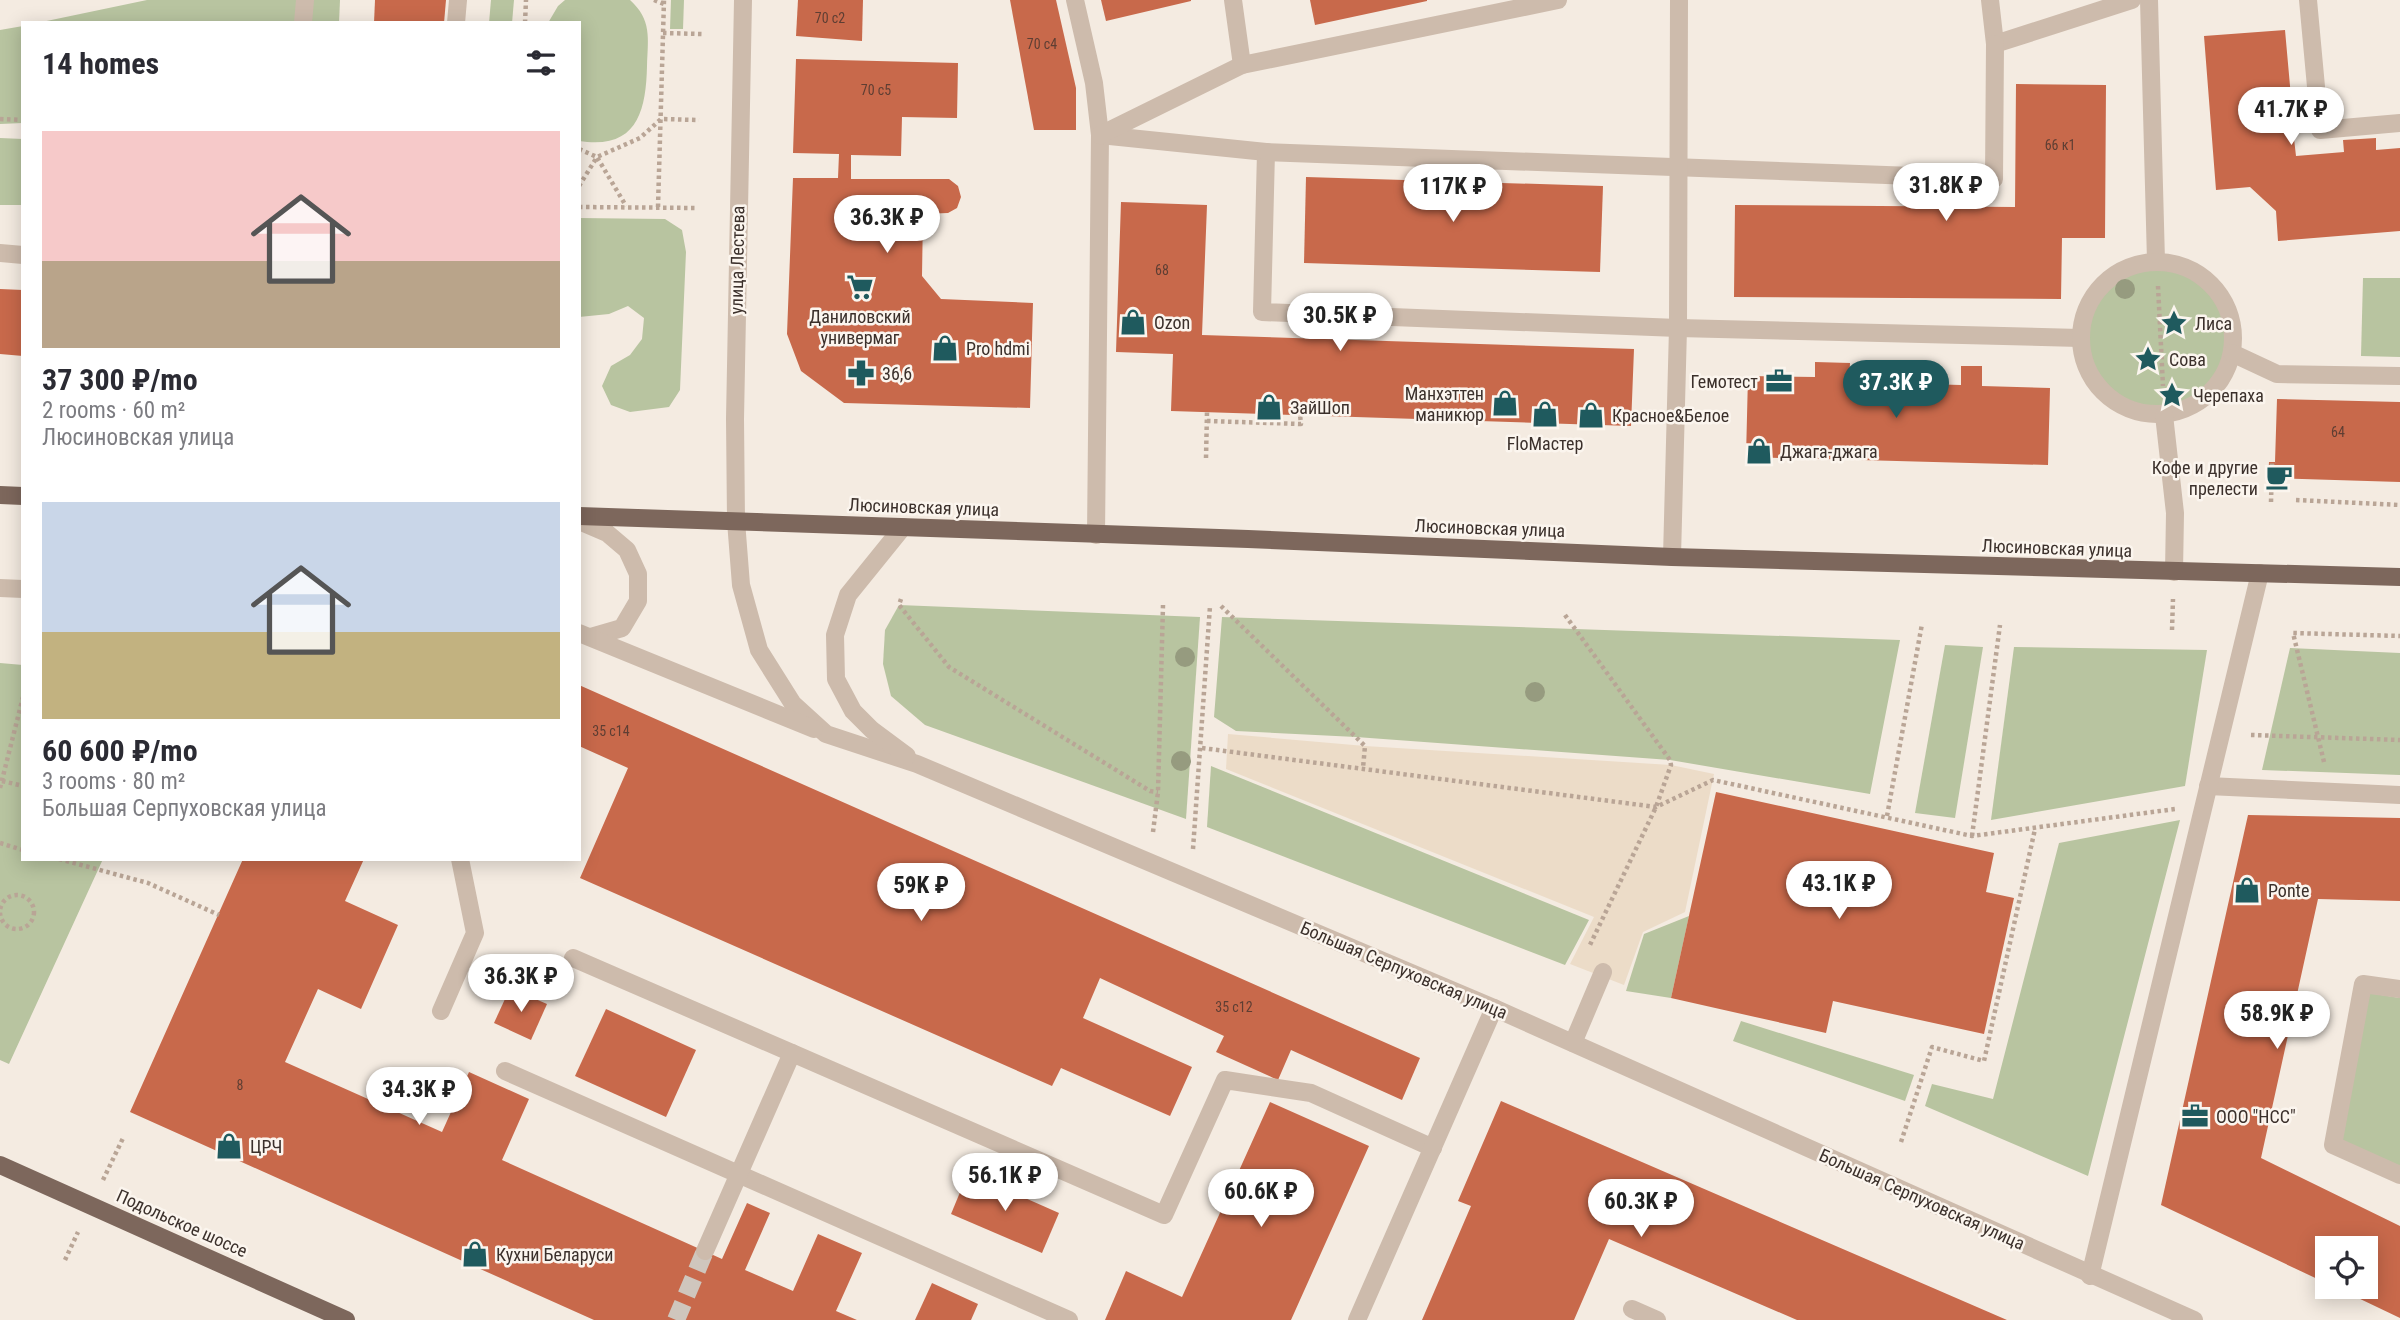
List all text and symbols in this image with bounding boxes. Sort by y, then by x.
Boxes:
house number: 70 с2 [815,10,845,26]
house number: 70 с4 [1027,36,1057,52]
icon: filters [522,44,560,82]
text: 14 homes [42,46,159,81]
house number: 70 с5 [861,82,891,98]
pin: 41.7K ₽ [2226,88,2356,147]
text: 41.7K ₽ [2254,96,2328,123]
house number: 66 к1 [2045,137,2075,153]
pin: 117K ₽ [1396,164,1510,224]
pin: 31.8K ₽ [1881,164,2011,223]
text: 31.8K ₽ [1909,172,1983,199]
text: 117K ₽ [1419,173,1487,200]
icon: home [238,176,364,302]
pin: 36.3K ₽ [822,196,952,255]
text: 36.3K ₽ [850,204,924,231]
street label: улица Лестева [726,206,748,314]
house number: 68 [1155,262,1169,278]
supermarket icon: Даниловский универмаг [845,272,875,302]
pin: 30.5K ₽ [1275,294,1405,353]
text: 30.5K ₽ [1303,302,1377,329]
place label: Даниловский универмаг [809,306,911,348]
shop icon: Ozon [1118,307,1148,337]
place icon: Лиса [2159,308,2189,338]
place label: Ozon [1154,312,1190,333]
place label: Лиса [2195,313,2232,334]
shop icon: Pro hdmi [930,333,960,363]
place label: Pro hdmi [966,338,1030,359]
place icon: Сова [2133,344,2163,374]
place label: Сова [2169,349,2206,370]
pharmacy icon: 36,6 [846,358,876,388]
pin: 37.3K ₽ [1831,360,1961,420]
text: 37 300 ₽/mo [42,362,198,397]
place label: 36,6 [882,363,912,384]
office icon: Гемотест [1764,366,1794,396]
text: 37.3K ₽ [1859,369,1933,396]
place label: Гемотест [1691,371,1758,392]
place icon: Черепаха [2157,380,2187,410]
place label: Манхэттен маникюр [1405,383,1484,425]
place label: Черепаха [2193,385,2264,406]
shop icon: Манхэттен маникюр [1490,388,1520,418]
shop icon: ЗайШоп [1254,392,1284,422]
text: 2 rooms · 60 m² [42,397,185,424]
place label: ЗайШоп [1290,397,1350,418]
shop icon: FloМастер [1530,399,1560,429]
shop icon: Красное&Белое [1576,400,1606,430]
place label: Красное&Белое [1612,405,1729,426]
text: Люсиновская улица [42,424,234,451]
house number: 64 [2331,424,2345,440]
place label: FloМастер [1507,433,1583,454]
shop icon: Джага-джага [1744,436,1774,466]
place label: Джага-джага [1780,441,1878,462]
place label: Кофе и другие прелести [2152,457,2258,499]
cafe icon: Кофе и другие прелести [2264,462,2294,492]
street label: Люсиновская улица [848,494,1000,520]
street label: Люсиновская улица [1414,515,1566,541]
street label: Люсиновская улица [1981,535,2133,561]
icon: home [238,547,364,673]
house number: 35 с14 [592,723,630,739]
text: 60 600 ₽/mo [42,733,198,768]
text: 3 rooms · 80 m² [42,768,185,795]
text: Большая Серпуховская улица [42,795,327,822]
pin: 43.1K ₽ [1774,862,1904,921]
pin: 59K ₽ [872,864,970,923]
text: 43.1K ₽ [1802,870,1876,897]
text: 59K ₽ [893,872,949,899]
shop icon: Ponte [2232,875,2262,905]
place label: Ponte [2268,880,2309,901]
street label: Большая Серпуховская улица [1297,917,1511,1023]
pin: 36.3K ₽ [456,954,586,1014]
text: 36.3K ₽ [484,963,558,990]
pin: 58.9K ₽ [2212,992,2342,1051]
house number: 35 с12 [1215,999,1253,1015]
text: 58.9K ₽ [2240,1000,2314,1027]
pin: 34.3K ₽ [354,1068,484,1127]
text: 34.3K ₽ [382,1076,456,1103]
house number: 8 [237,1077,244,1093]
office icon: ООО "НСС" [2180,1101,2210,1131]
place label: ООО "НСС" [2216,1106,2296,1127]
shop icon: ЦРЧ [214,1131,244,1161]
place label: ЦРЧ [250,1136,282,1157]
street label: Большая Серпуховская улица [1816,1144,2028,1254]
pin: 56.1K ₽ [940,1154,1070,1213]
text: 56.1K ₽ [968,1162,1042,1189]
pin: 60.6K ₽ [1196,1170,1326,1229]
text: 60.6K ₽ [1224,1178,1298,1205]
pin: 60.3K ₽ [1576,1180,1706,1239]
street label: Подольское шоссе [113,1185,251,1261]
text: 60.3K ₽ [1604,1188,1678,1215]
map controls [2315,1236,2378,1299]
button: locate [2315,1236,2378,1299]
shop icon: Кухни Беларуси [460,1239,490,1269]
place label: Кухни Беларуси [496,1244,613,1265]

